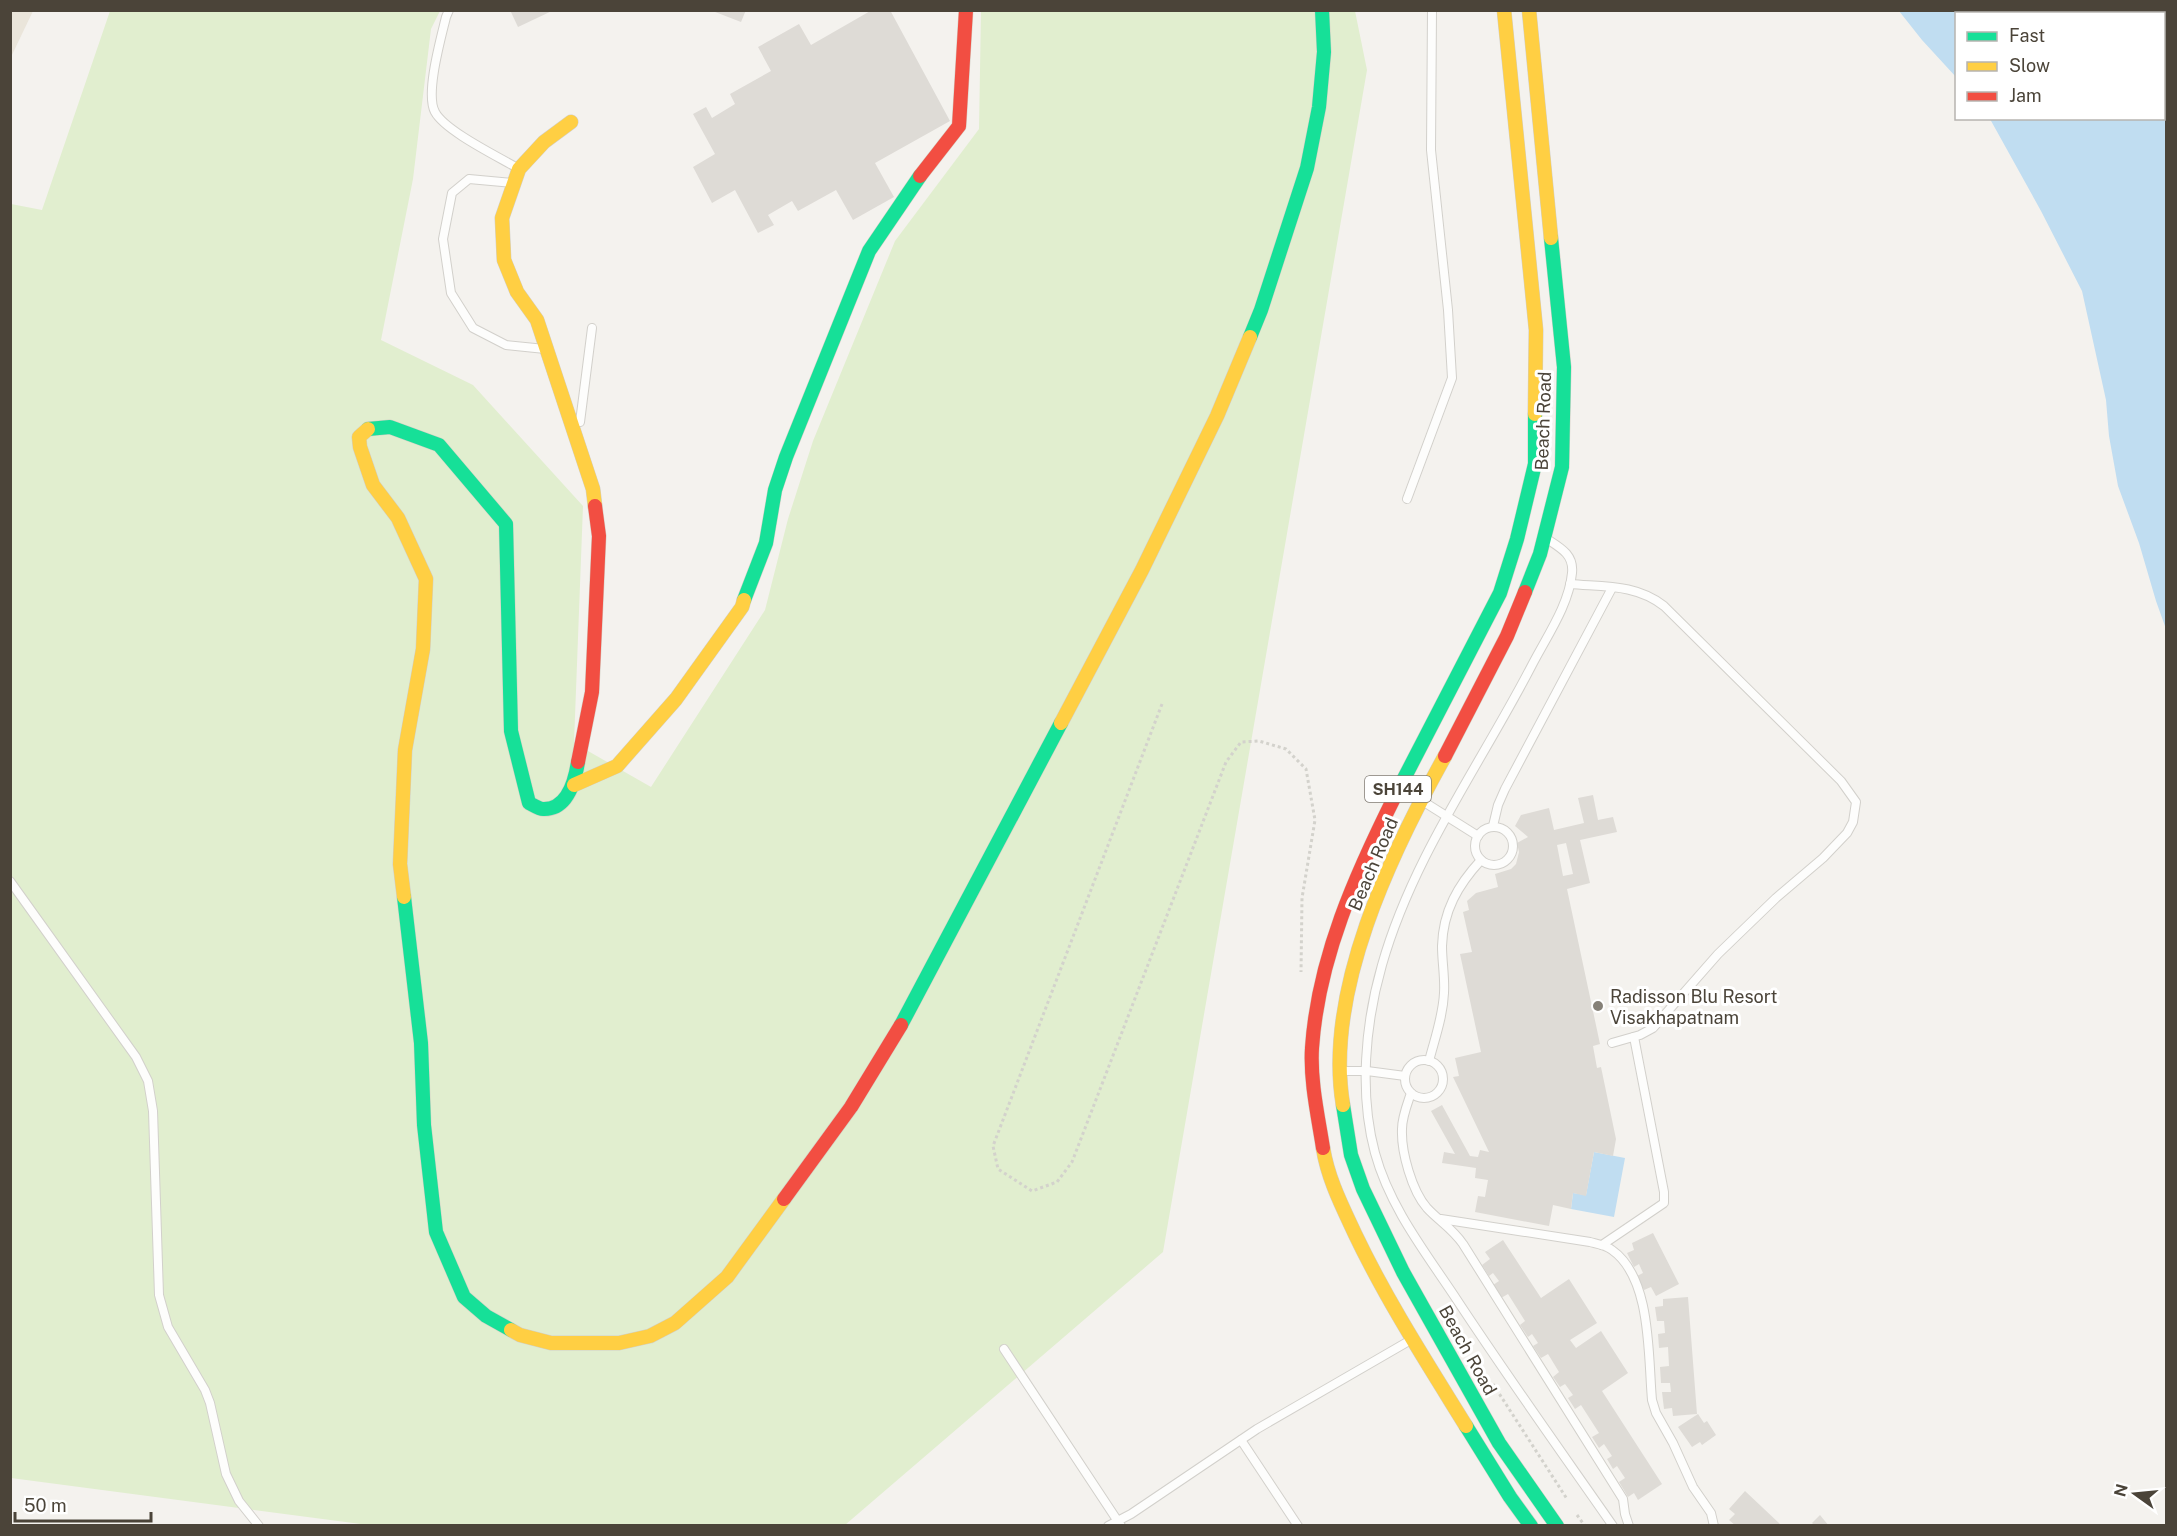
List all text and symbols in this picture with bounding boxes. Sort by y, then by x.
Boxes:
legend [1955,12,2165,120]
text: Fast [2009,25,2045,46]
text: Slow [2009,55,2050,76]
text: Jam [2009,85,2042,106]
street label: Beach Road [1531,371,1555,471]
road number: SH144 [1365,776,1431,802]
street label: Beach Road [1344,814,1402,914]
place label: Radisson Blu Resort Visakhapatnam [1610,986,1778,1028]
marker: Radisson Blu Resort Visakhapatnam [1591,999,1605,1013]
street label: Beach Road [1435,1302,1501,1398]
north arrow [2105,1464,2165,1524]
text: N [2110,1482,2132,1499]
scale bar [15,1485,152,1523]
text: 50 m [24,1495,67,1516]

